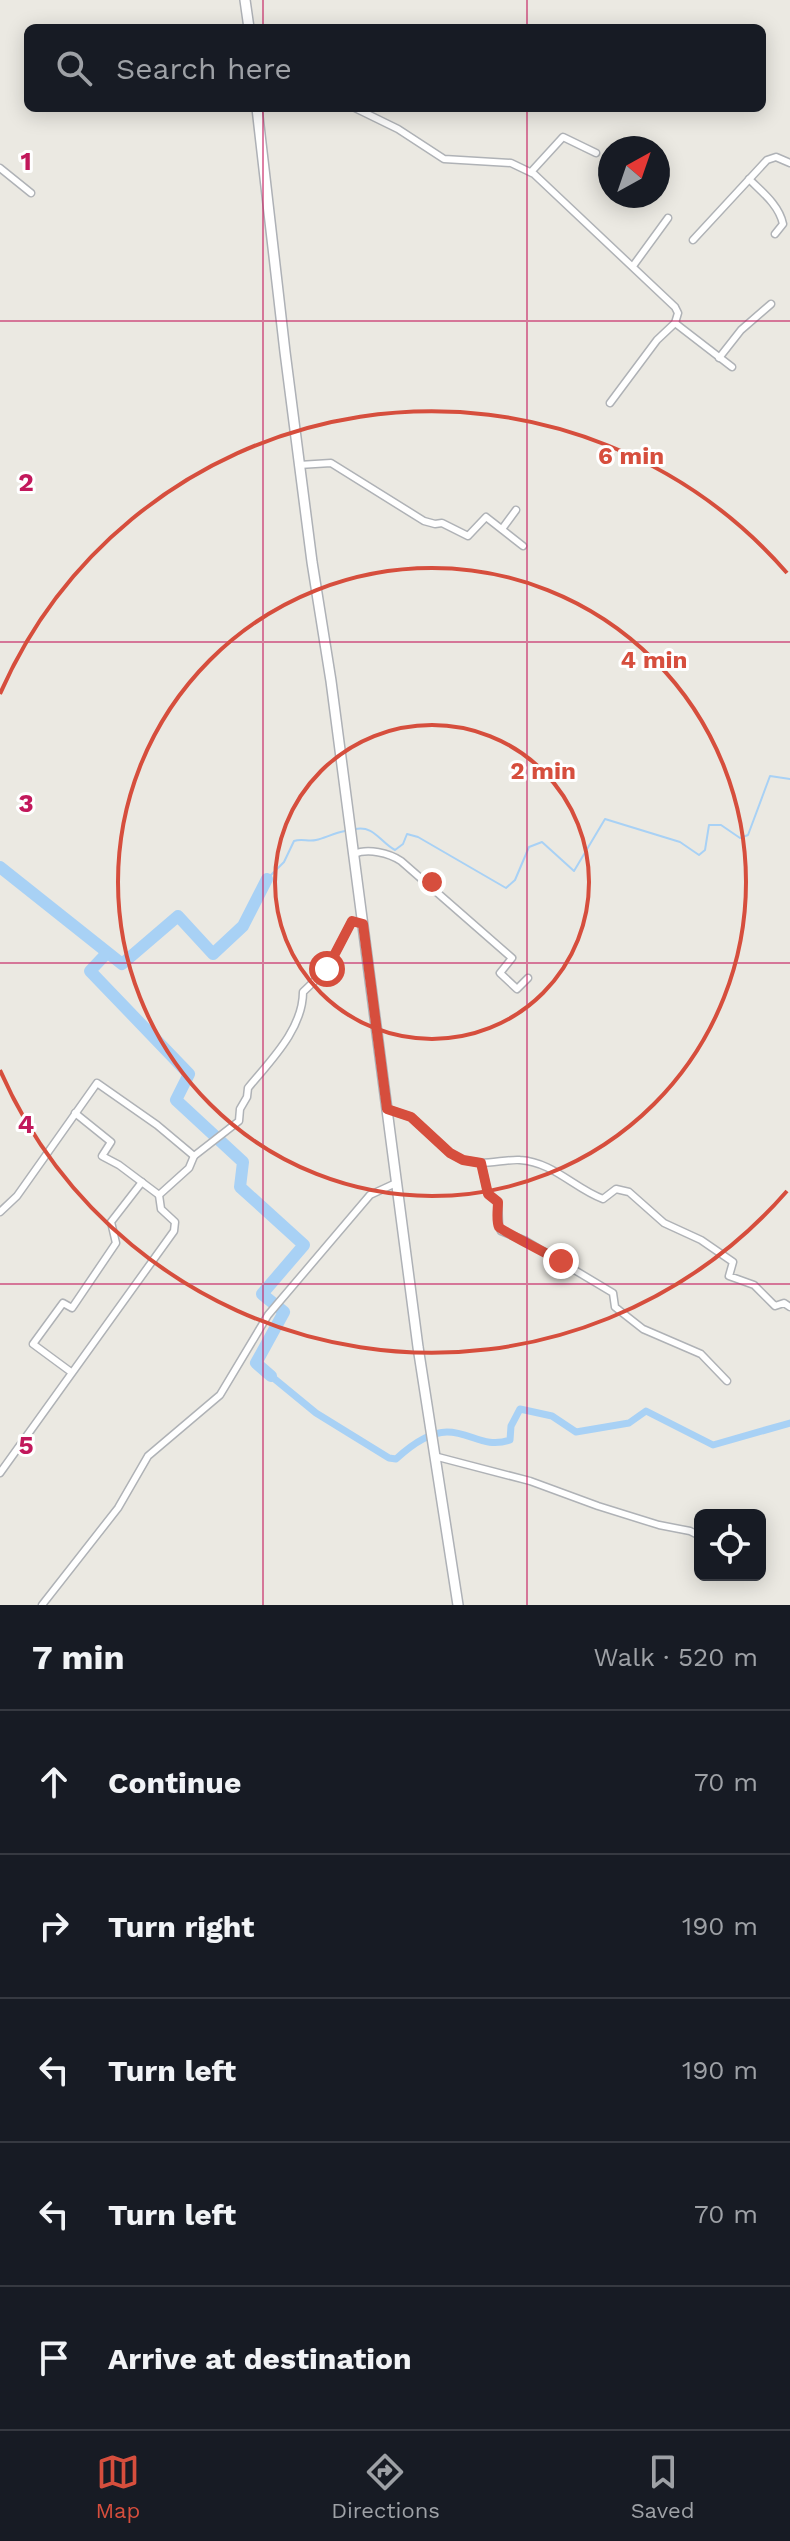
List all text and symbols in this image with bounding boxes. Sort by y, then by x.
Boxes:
search box [24,24,766,112]
icon: search [52,46,96,90]
text: Search here [116,51,292,86]
north arrow [598,136,670,208]
text: 1 [20,146,32,176]
text: 6 min [598,442,664,470]
text: 2 [18,467,34,497]
text: 4 min [621,646,687,674]
text: 2 min [510,757,576,785]
text: 3 [18,788,34,818]
centre of rings [418,868,446,896]
route start [309,951,345,987]
text: 4 [18,1109,35,1139]
route end [543,1243,579,1279]
text: 5 [18,1430,34,1460]
map controls [694,1509,766,1581]
button: locate [694,1509,766,1581]
text: 7 min [32,1637,125,1677]
text: Walk · 520 m [593,1642,758,1672]
icon: ahead [32,1760,76,1804]
text: Continue [108,1765,241,1800]
text: 70 m [694,1767,758,1797]
icon: right [32,1904,76,1948]
text: Turn right [108,1909,254,1944]
text: 190 m [682,1911,758,1941]
icon: left [32,2048,76,2092]
text: Turn left [108,2053,236,2088]
text: 190 m [682,2055,758,2085]
icon: left [32,2192,76,2236]
text: Turn left [108,2197,236,2232]
text: 70 m [694,2199,758,2229]
icon: arrive [32,2336,76,2380]
text: Arrive at destination [108,2341,412,2376]
tab: Map [95,2450,140,2523]
tab: Directions [331,2450,440,2523]
tab: Saved [631,2450,695,2523]

